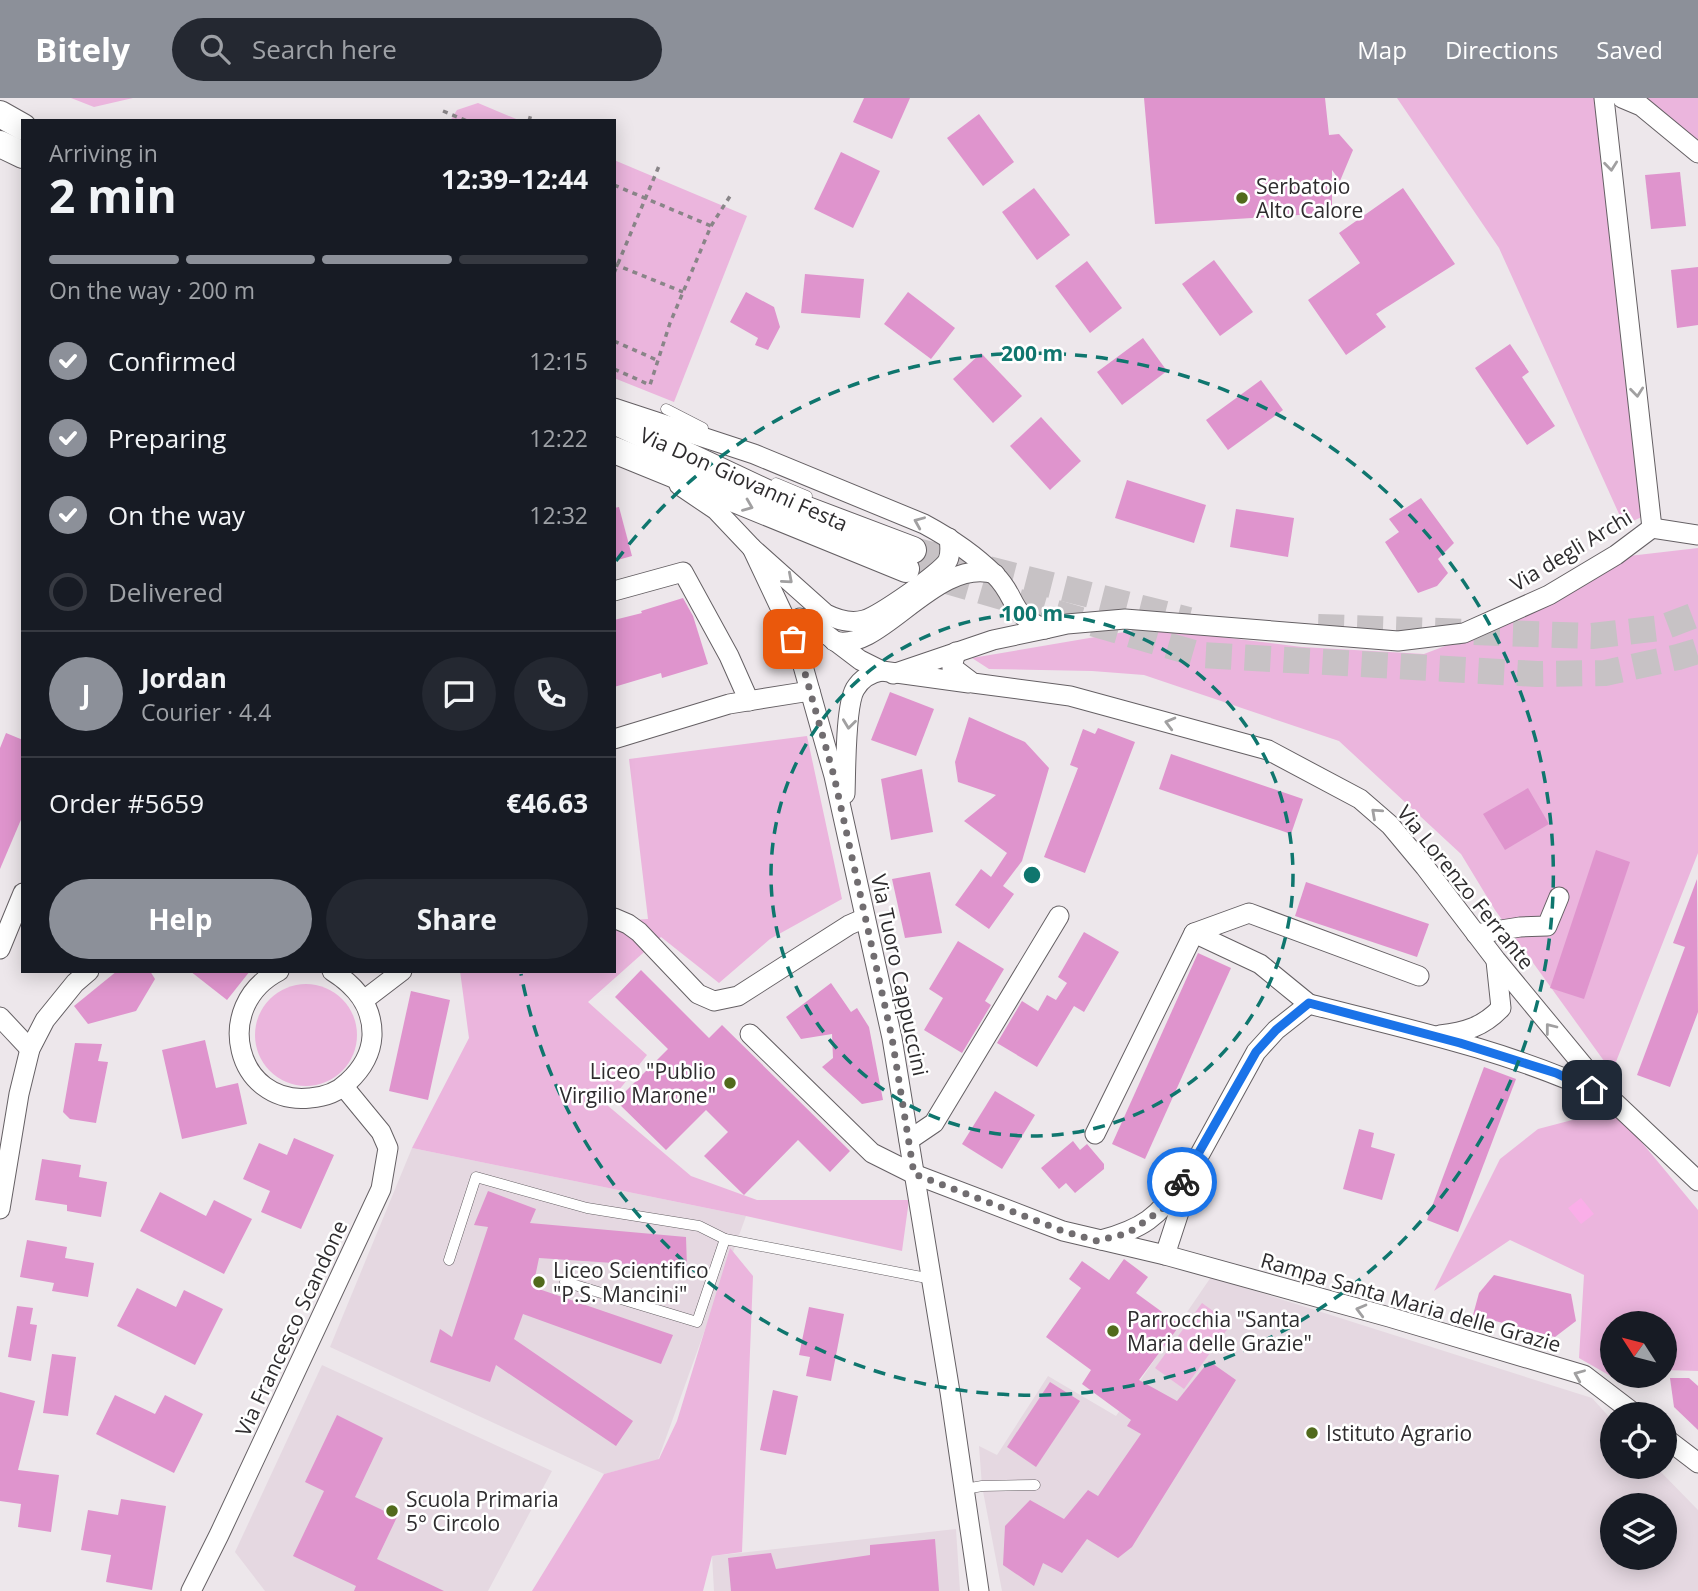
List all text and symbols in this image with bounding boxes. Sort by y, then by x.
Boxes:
search box [172,18,662,81]
text: Bitely [35,27,130,72]
icon: search [196,30,234,68]
text: Search here [252,31,397,67]
text: Map [1357,33,1407,66]
text: Directions [1445,33,1558,66]
text: Saved [1596,33,1663,66]
text: Arriving in [49,137,158,169]
one-way arrow [1604,160,1619,172]
text: 12:39–12:44 [441,161,588,197]
text: 2 min [49,164,177,226]
place label: Serbatoio Alto Calore [1256,172,1363,224]
marker: Serbatoio Alto Calore [1234,190,1250,206]
text: On the way · 200 m [49,274,255,306]
text: 200 m [1001,339,1063,367]
icon: check [49,342,87,380]
text: Confirmed [108,343,236,379]
text: 12:15 [529,345,588,377]
one-way arrow [1629,386,1644,398]
icon: check [49,419,87,457]
text: Preparing [108,420,226,456]
street label: Via Don Giovanni Festa [636,420,852,538]
text: 12:22 [529,422,588,454]
icon: check [49,496,87,534]
text: On the way [108,497,245,533]
one-way arrow [741,498,753,512]
text: 12:32 [529,499,588,531]
street label: Via degli Archi [1505,503,1637,597]
one-way arrow [914,516,926,530]
one-way arrow [780,571,793,583]
text: Delivered [108,574,223,610]
text: 100 m [1001,599,1063,627]
pin [763,609,823,669]
icon: bag [774,620,812,658]
button: chat [422,657,496,731]
button: phone [514,657,588,731]
text: Jordan [141,660,227,696]
text: J [82,676,90,712]
text: Courier · 4.4 [141,696,271,728]
one-way arrow [1164,717,1176,731]
one-way arrow [842,718,857,729]
text: Order #5659 [49,785,204,821]
text: €46.63 [506,785,588,821]
street label: Via Lorenzo Ferrante [1391,799,1541,975]
one-way arrow [1371,809,1384,821]
centre of rings [1020,863,1044,887]
street label: Via Tuoro Cappuccini [865,871,935,1079]
button: Help [49,879,312,959]
button: Share [326,879,588,959]
one-way arrow [1546,1023,1559,1035]
place label: Liceo "Publio Virgilio Marone" [559,1057,716,1109]
pin [1562,1060,1622,1120]
icon: home [1573,1071,1611,1109]
marker: Liceo "Publio Virgilio Marone" [722,1075,738,1091]
courier [1147,1147,1217,1217]
icon: bike [1163,1163,1201,1201]
street label: Via Francesco Scandone [229,1216,353,1440]
street label: Rampa Santa Maria delle Grazie [1258,1246,1564,1358]
place label: Liceo Scientifico "P.S. Mancini" [553,1256,709,1308]
marker: Liceo Scientifico "P.S. Mancini" [531,1274,547,1290]
one-way arrow [1356,1303,1368,1318]
place label: Parrocchia "Santa Maria delle Grazie" [1127,1305,1312,1357]
north arrow [1600,1311,1676,1388]
map controls [1600,1311,1677,1570]
marker: Parrocchia "Santa Maria delle Grazie" [1105,1323,1121,1339]
one-way arrow [1574,1369,1586,1383]
button: locate [1600,1402,1677,1479]
place label: Istituto Agrario [1326,1419,1472,1447]
marker: Istituto Agrario [1304,1425,1320,1441]
place label: Scuola Primaria 5° Circolo [406,1485,559,1537]
button: layers [1600,1493,1677,1570]
marker: Scuola Primaria 5° Circolo [384,1503,400,1519]

